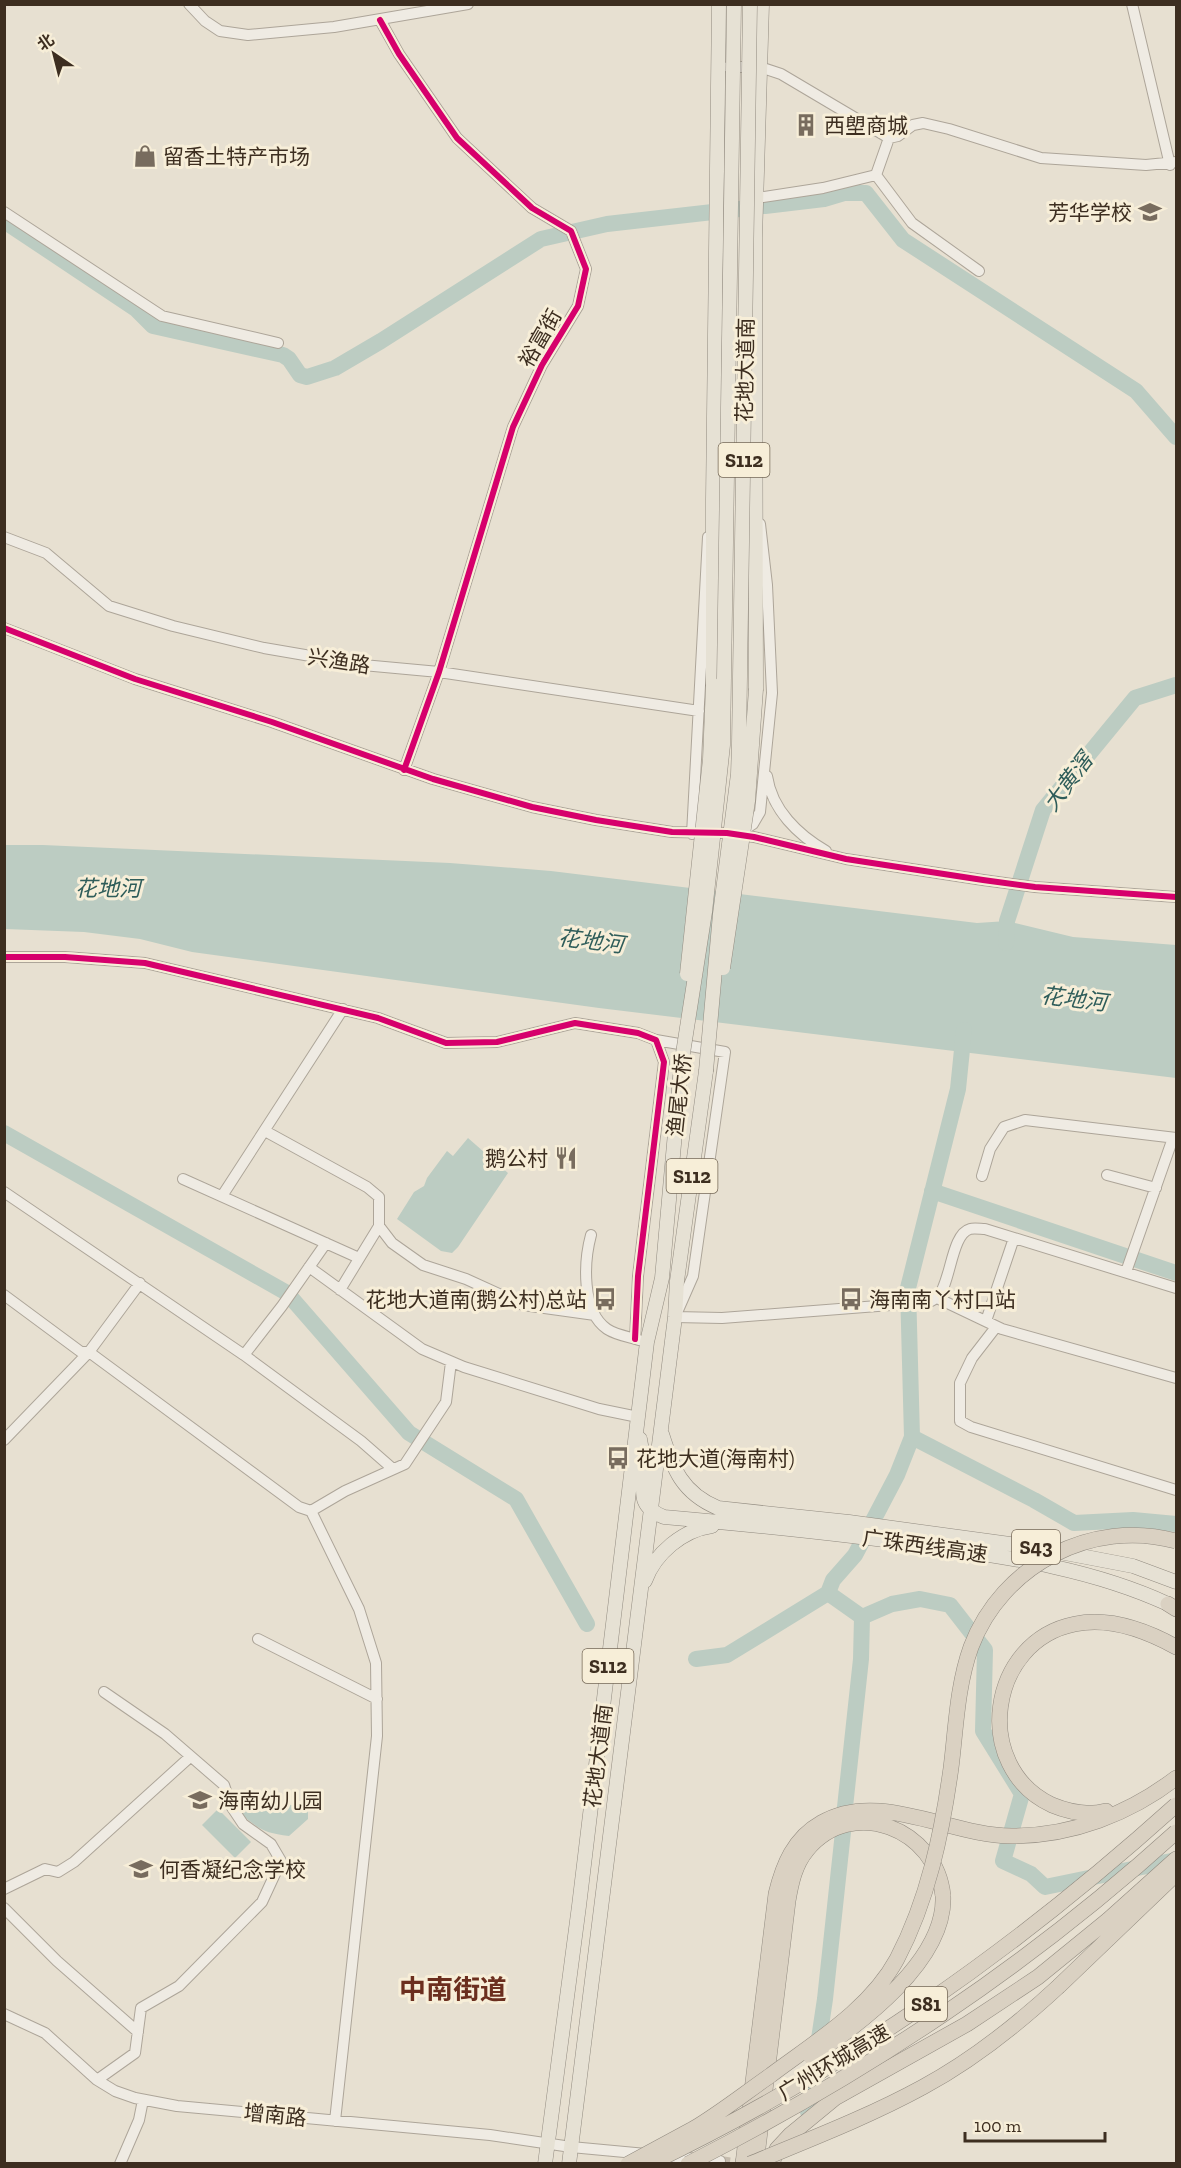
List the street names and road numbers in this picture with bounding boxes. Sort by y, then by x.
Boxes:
street label: 裕富街 [513,304,567,372]
street label: 花地大道南 [732,317,758,423]
road number: S112 [718,443,770,477]
street label: 兴渔路 [306,644,372,678]
street label: 渔尾大桥 [662,1052,696,1138]
road number: S112 [666,1159,718,1193]
street label: 广珠西线高速 [861,1525,989,1567]
road number: S43 [1012,1530,1060,1564]
road number: S112 [582,1649,634,1683]
street label: 花地大道南 [579,1702,617,1810]
road number: S81 [905,1987,947,2021]
street label: 广州环城高速 [774,2019,894,2105]
street label: 增南路 [242,2099,308,2131]

